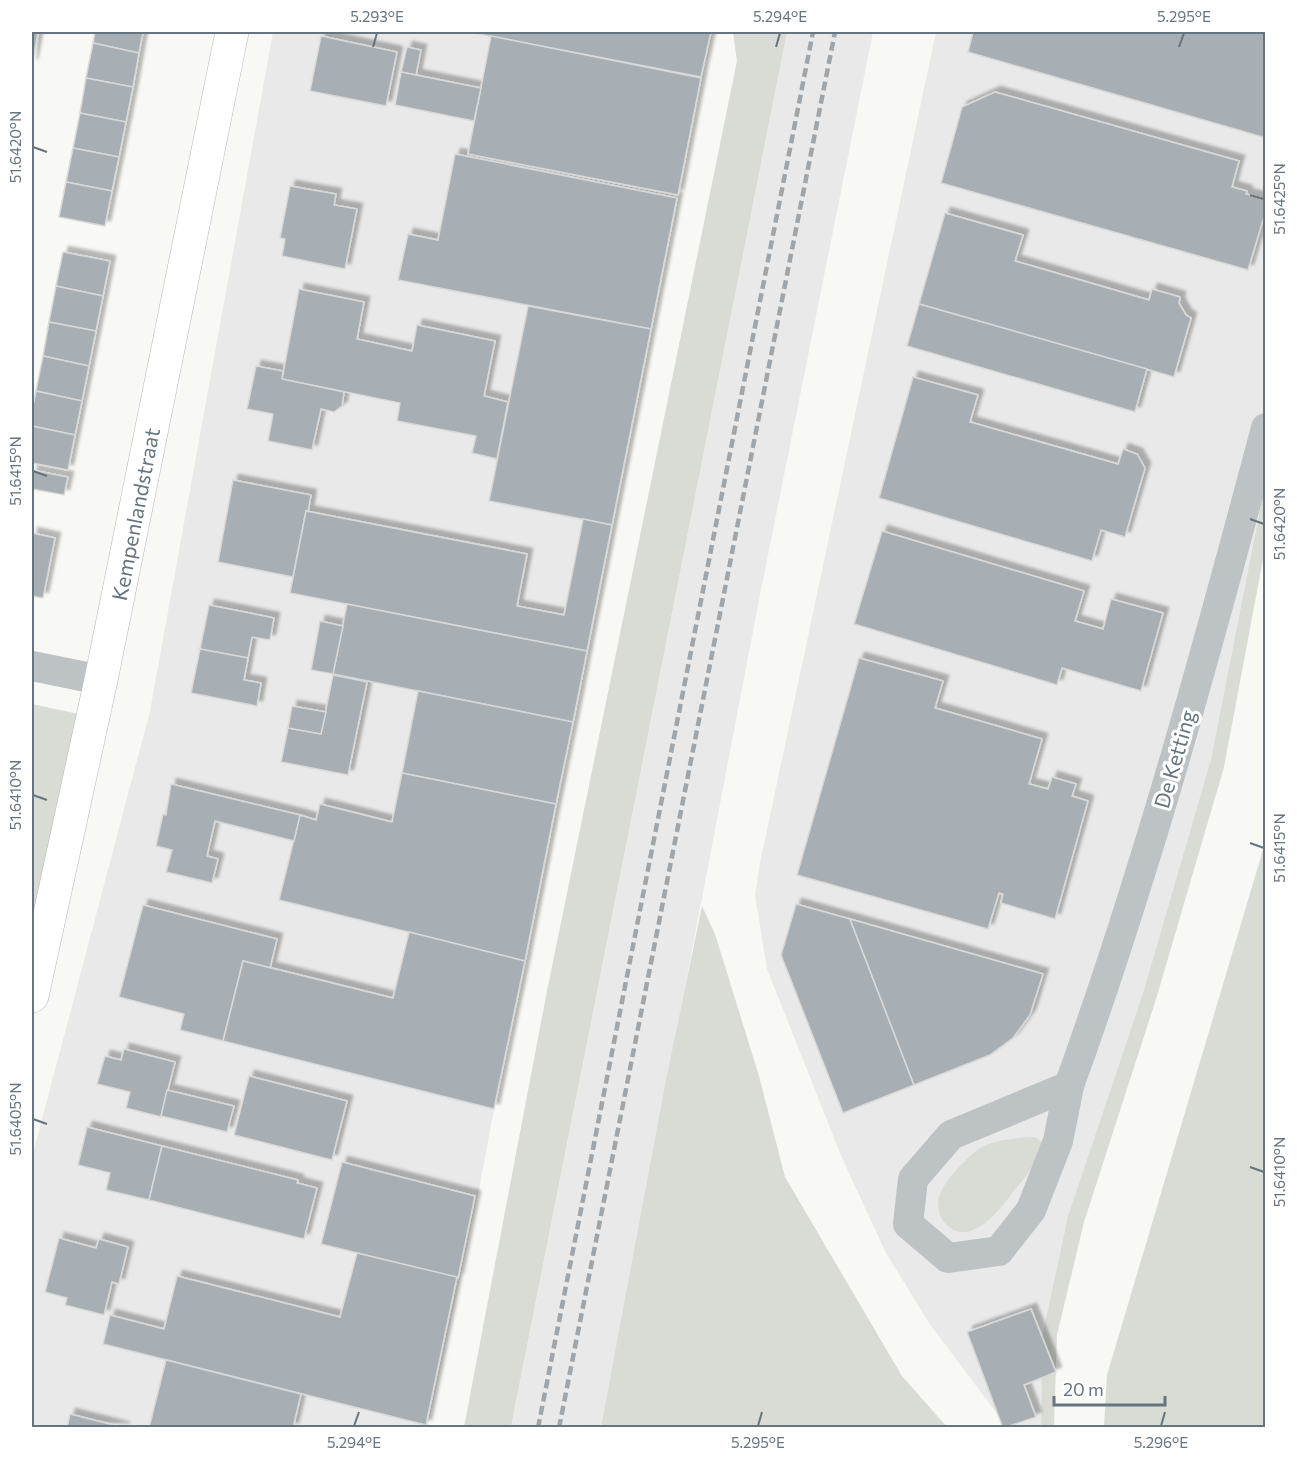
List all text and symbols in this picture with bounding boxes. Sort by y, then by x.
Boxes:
text: 5.293°E [350,7,404,25]
text: 5.294°E [753,7,807,25]
text: 5.295°E [1157,7,1211,25]
text: 51.6420°N [6,111,24,183]
text: 51.6425°N [1270,163,1288,235]
street label: Kempenlandstraat [106,425,164,603]
text: 51.6415°N [6,436,24,506]
text: 51.6420°N [1270,488,1288,560]
street label: De Ketting [1148,707,1200,811]
text: 51.6410°N [6,760,24,830]
text: 51.6415°N [1270,813,1288,883]
text: 51.6405°N [6,1082,24,1156]
text: 51.6410°N [1270,1137,1288,1207]
scale bar [1054,1369,1165,1407]
text: 20 m [1063,1378,1104,1400]
text: 5.294°E [327,1433,381,1451]
text: 5.295°E [731,1433,785,1451]
text: 5.296°E [1134,1433,1188,1451]

